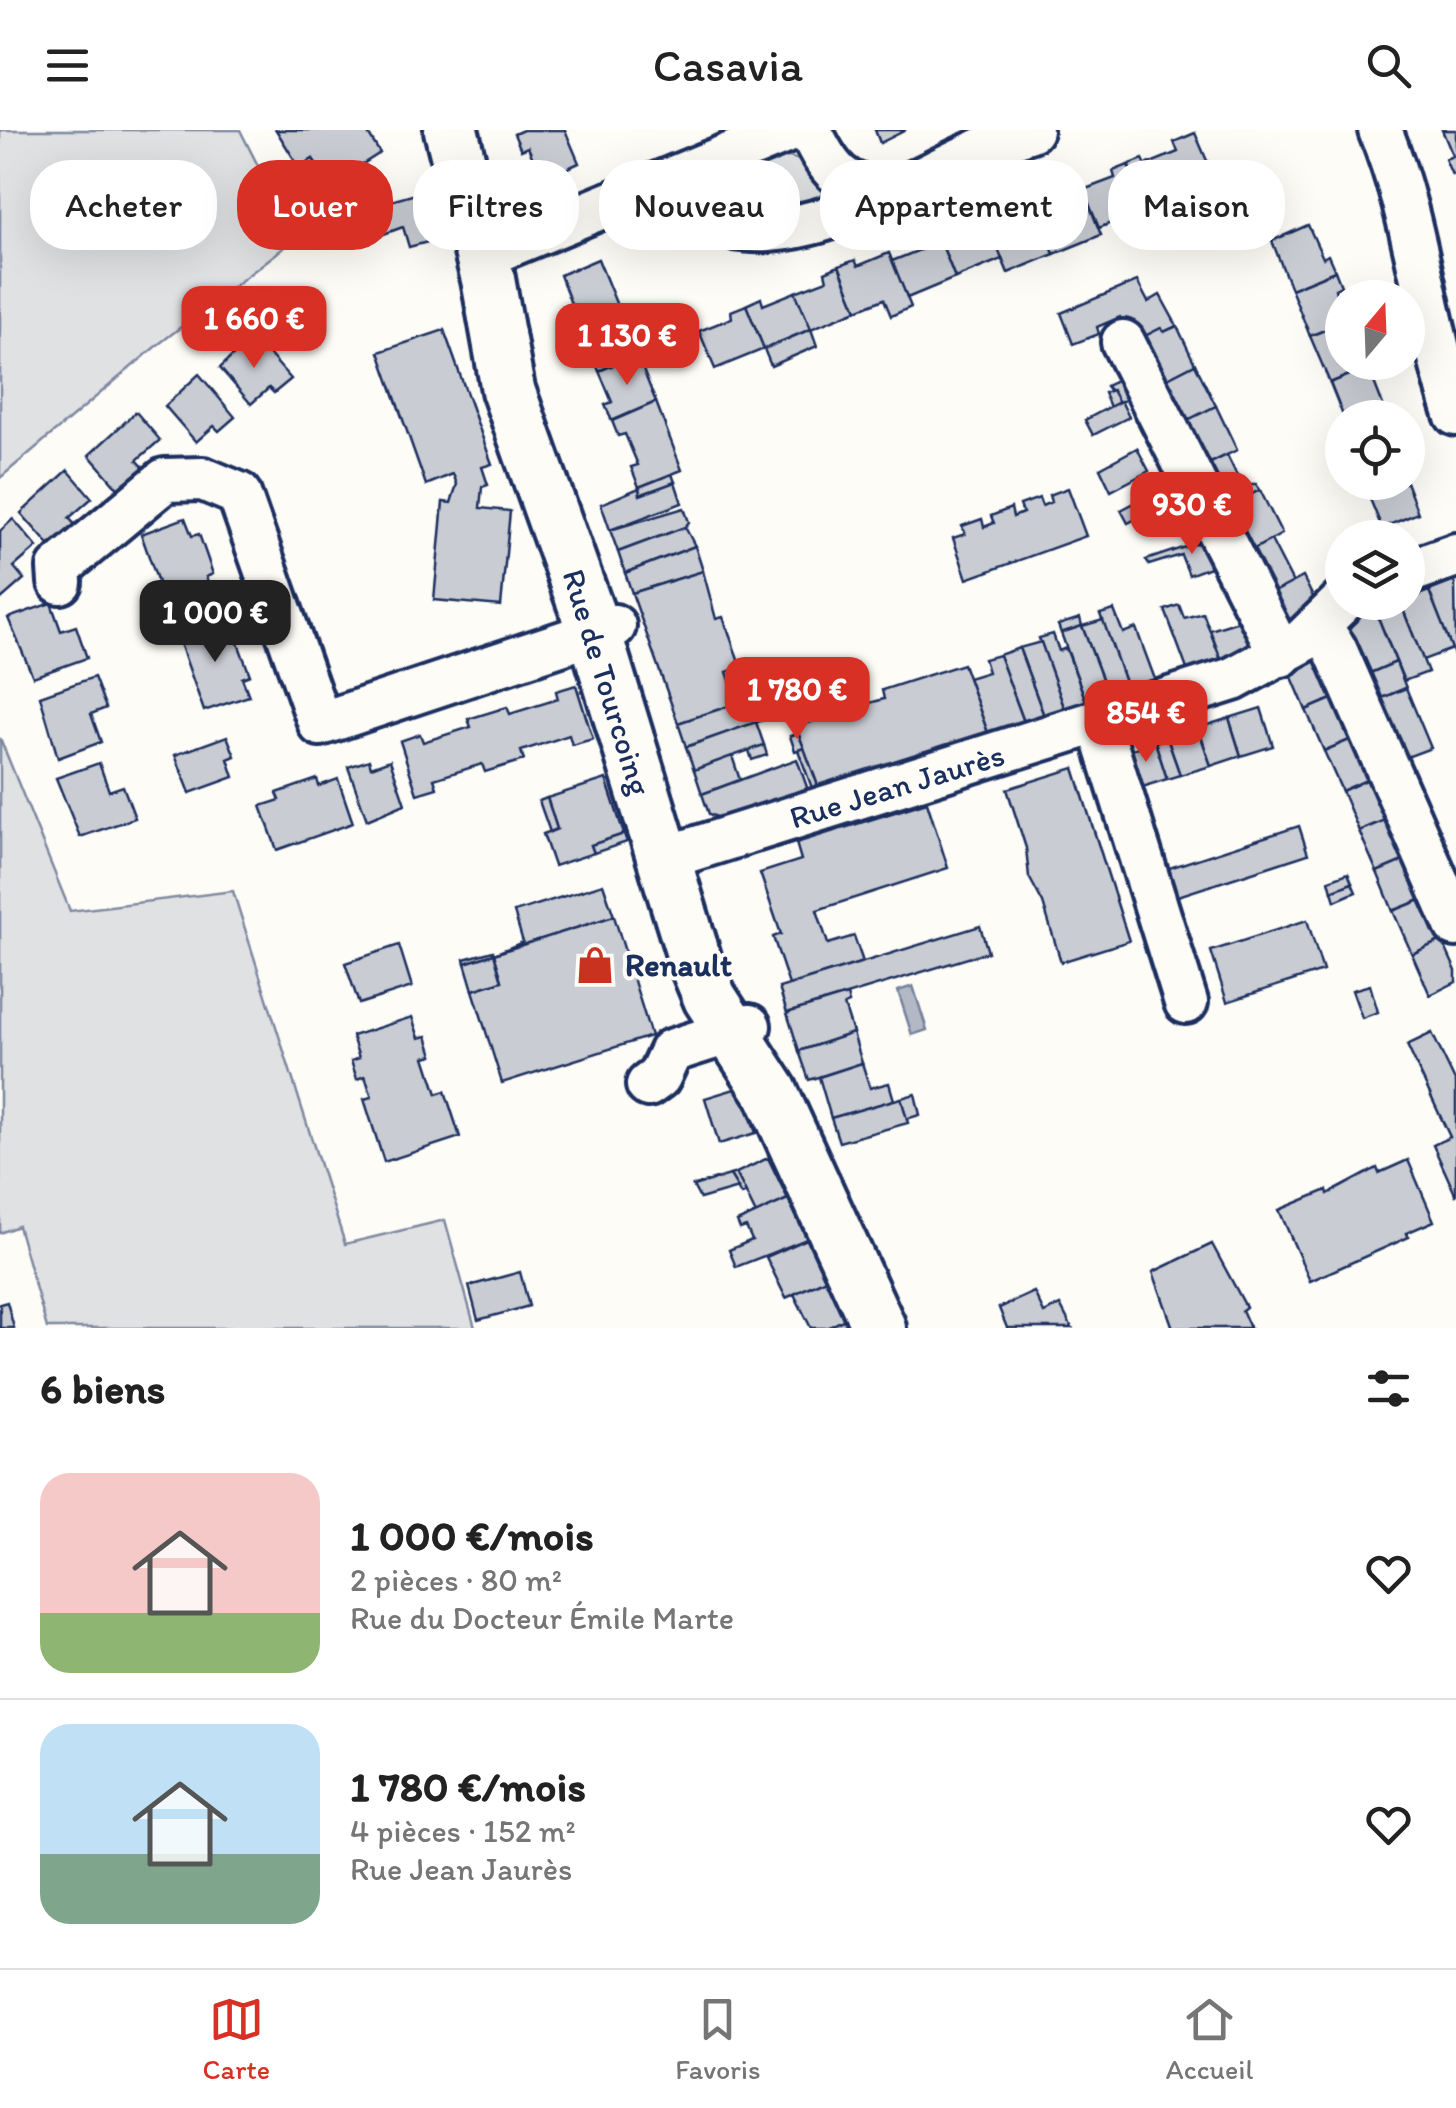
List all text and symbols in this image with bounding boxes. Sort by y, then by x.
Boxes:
icon: menu [40,38,95,93]
text: Casavia [653,38,803,92]
icon: search [1361,38,1416,93]
chip: Acheter [30,160,217,250]
chip: Louer [237,160,393,250]
chip: Filtres [413,160,579,250]
chip: Nouveau [599,160,800,250]
chip: Appartement [820,160,1088,250]
chip: Maison [1108,160,1285,250]
north arrow [1325,280,1425,380]
map controls [1325,280,1425,620]
pin: 1 660 € [162,286,346,371]
text: 1 660 € [203,299,305,337]
pin: 1 130 € [535,303,719,388]
text: 1 130 € [577,316,677,354]
button: locate [1325,400,1425,500]
pin: 930 € [1122,472,1262,557]
text: 930 € [1152,485,1232,523]
button: layers [1325,520,1425,620]
street label: Rue de Tourcoing [555,564,660,800]
pin: 1 000 € [123,580,307,665]
text: 1 000 € [162,593,268,631]
pin: 1 780 € [705,657,889,742]
text: 1 780 € [747,670,847,708]
pin: 854 € [1076,680,1216,765]
text: 854 € [1106,693,1186,731]
street label: Rue Jean Jaurès [785,735,1009,837]
shop icon: Renault [574,944,616,986]
place label: Renault [625,946,732,984]
icon: filters [1361,1361,1416,1416]
text: 6 biens [40,1363,166,1414]
text: 1 000 €/mois [350,1510,594,1561]
icon: home [120,1513,240,1633]
icon: heart [1361,1546,1416,1601]
text: 2 pièces · 80 m² [350,1561,562,1599]
text: Rue du Docteur Émile Marte [350,1599,734,1637]
text: 1 780 €/mois [350,1761,586,1812]
icon: home [120,1764,240,1884]
icon: heart [1361,1797,1416,1852]
text: 4 pièces · 152 m² [350,1812,576,1850]
text: Rue Jean Jaurès [350,1850,573,1888]
tab: Carte [203,1992,270,2086]
tab: Favoris [675,1992,761,2086]
tab: Accueil [1166,1992,1253,2086]

